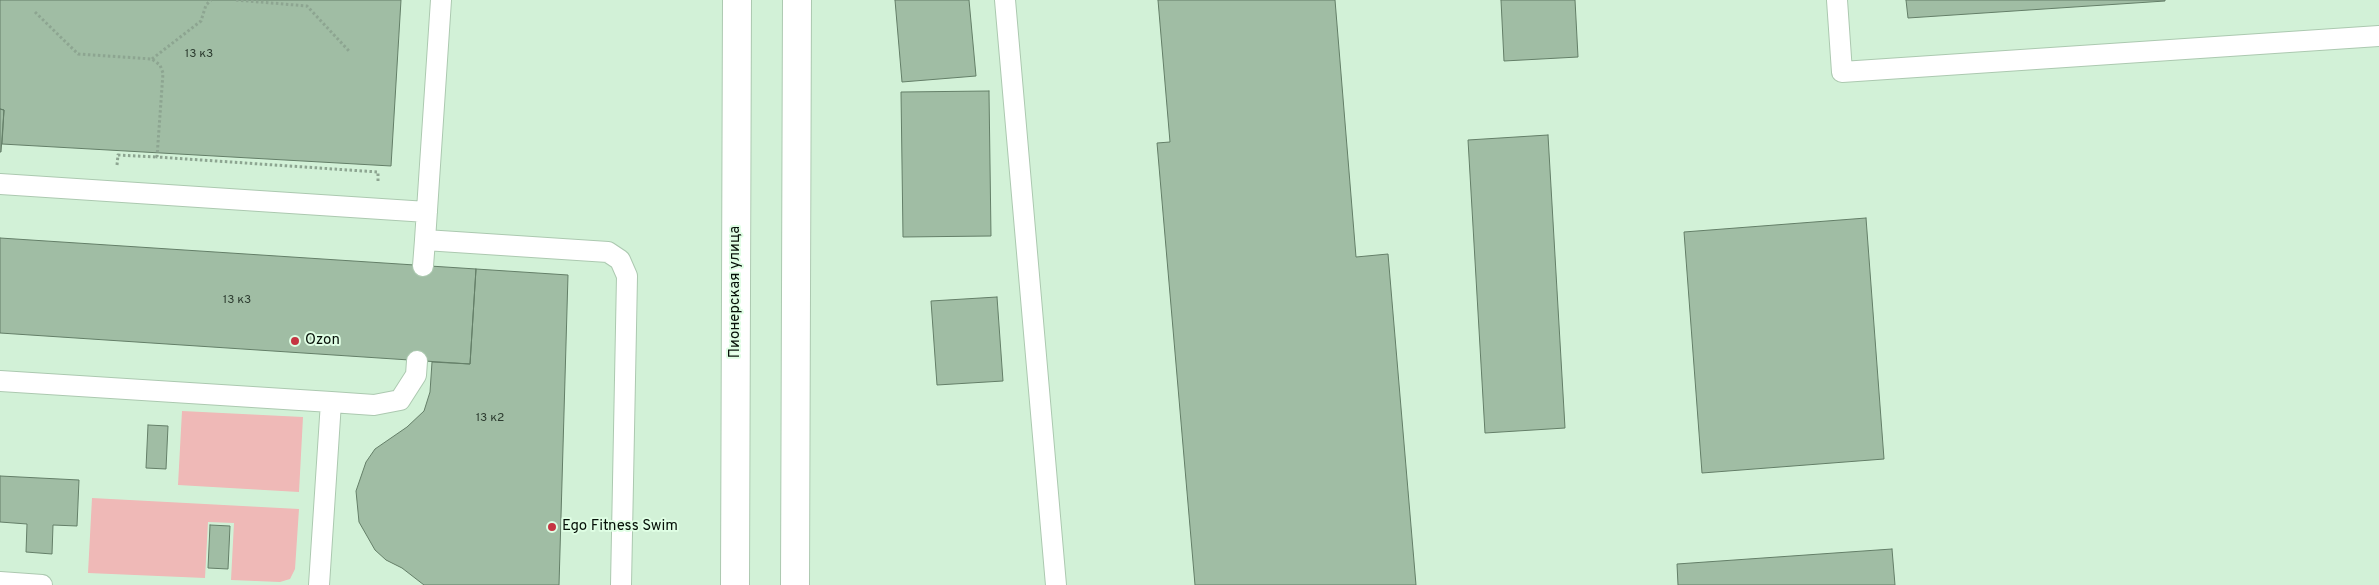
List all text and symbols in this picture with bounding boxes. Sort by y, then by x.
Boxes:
house number: 13 к3 [185,48,213,62]
street label: Пионерская улица [727,226,745,358]
house number: 13 к3 [223,294,251,308]
place label: Ozon [305,332,340,350]
marker: Ozon [289,335,301,347]
house number: 13 к2 [476,412,504,426]
place label: Ego Fitness Swim [562,518,678,536]
marker: Ego Fitness Swim [546,521,558,533]

